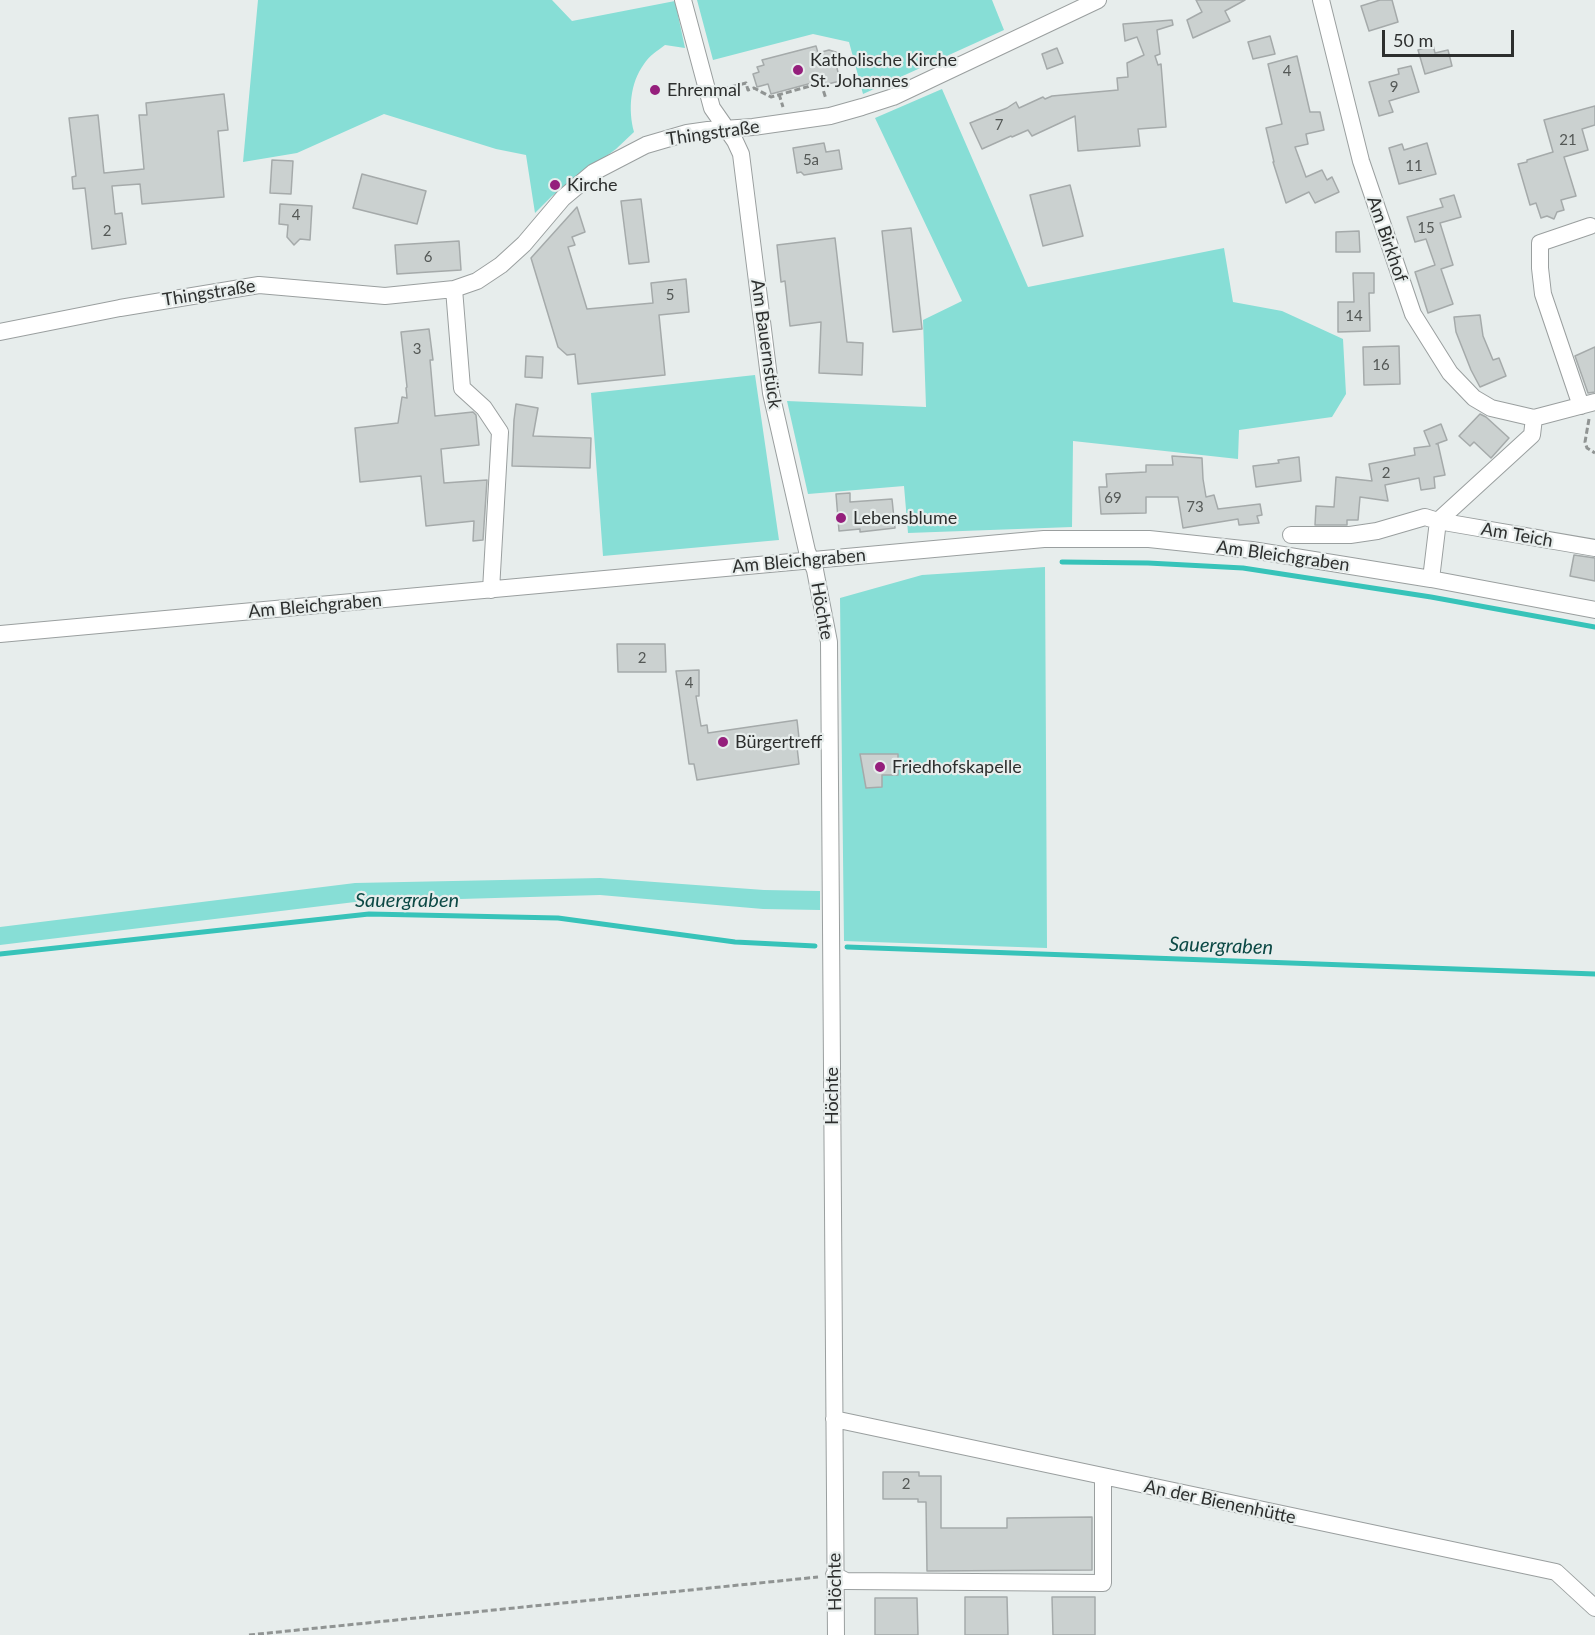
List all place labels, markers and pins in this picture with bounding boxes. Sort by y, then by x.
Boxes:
place label: Katholische Kirche St. Johannes [810,49,957,92]
marker: Katholische Kirche St. Johannes [791,63,805,77]
place label: Ehrenmal [667,79,741,101]
marker: Ehrenmal [648,83,662,97]
place label: Kirche [567,174,618,196]
marker: Kirche [548,178,562,192]
place label: Lebensblume [853,507,957,529]
marker: Lebensblume [834,511,848,525]
place label: Bürgertreff [735,731,822,753]
marker: Bürgertreff [716,735,730,749]
place label: Friedhofskapelle [892,756,1022,778]
marker: Friedhofskapelle [873,760,887,774]

